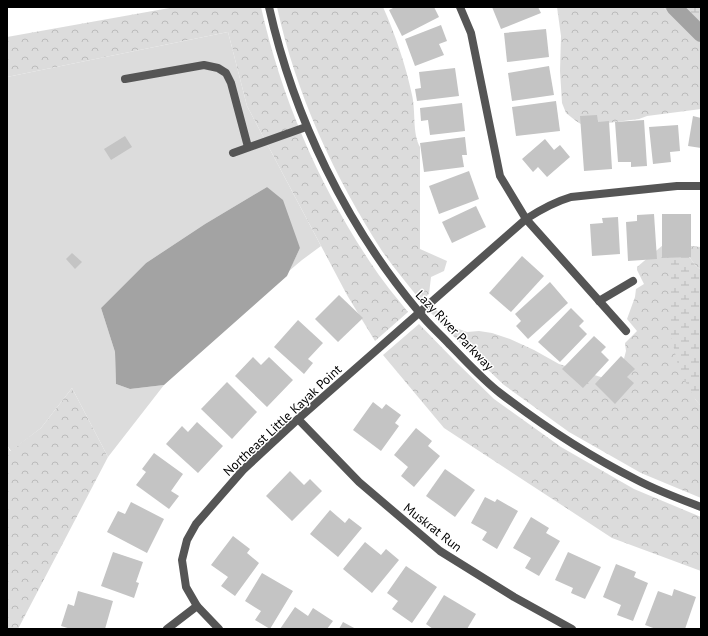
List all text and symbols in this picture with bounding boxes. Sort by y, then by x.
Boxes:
street label: Lazy River Parkway [412,287,497,374]
street label: Northeast Little Kayak Point [220,361,346,480]
street label: Muskrat Run [400,499,465,555]

